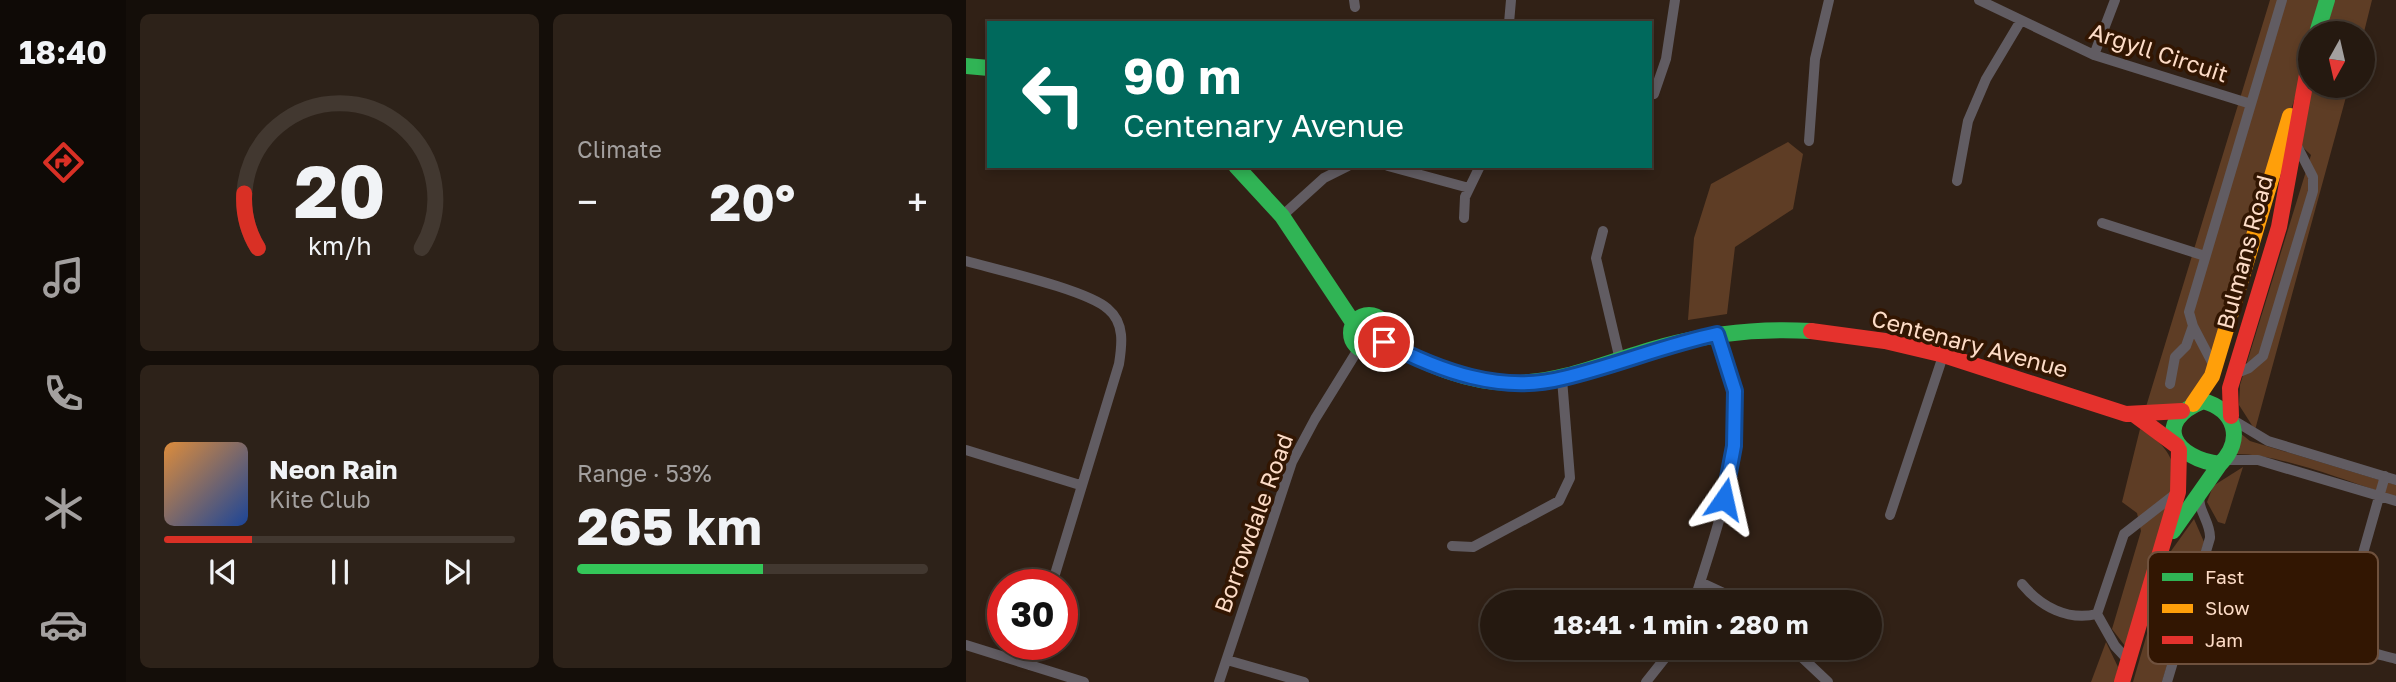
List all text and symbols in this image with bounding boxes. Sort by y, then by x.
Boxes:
street label: Argyll Circuit [2086,16,2232,88]
north arrow [2298,21,2375,98]
map controls [2298,21,2375,98]
text: 18:40 [19,33,107,71]
text: 90 m [1123,46,1241,105]
icon: left [1008,49,1099,140]
text: Centenary Avenue [1123,106,1404,144]
text: Climate [577,135,662,163]
icon: directions [39,138,88,187]
text: 20 [294,148,385,235]
text: 20° [710,170,795,232]
street label: Bulmans Road [2210,172,2278,332]
text: − [577,179,598,224]
text: + [907,179,928,224]
text: km/h [308,230,371,261]
icon: music [39,253,88,302]
street label: Centenary Avenue [1869,303,2071,383]
pin [1354,312,1414,372]
icon: arrive [1365,323,1403,361]
icon: phone [39,369,88,418]
street label: Borrowdale Road [1208,430,1298,616]
text: Neon Rain [269,454,398,485]
text: Range · 53% [577,459,712,487]
position arrow [1687,462,1761,536]
icon: climate [39,484,88,533]
text: Kite Club [269,485,370,513]
text: 265 km [577,494,762,556]
legend [2148,552,2378,664]
icon: previous [204,553,242,591]
icon: pause [321,553,359,591]
icon: next [438,553,476,591]
text: Fast [2205,565,2244,588]
speed limit sign: 30 [987,569,1078,660]
text: Slow [2205,596,2250,619]
icon: car [39,600,88,649]
text: 18:41 · 1 min · 280 m [1554,609,1808,640]
text: Jam [2205,628,2243,651]

